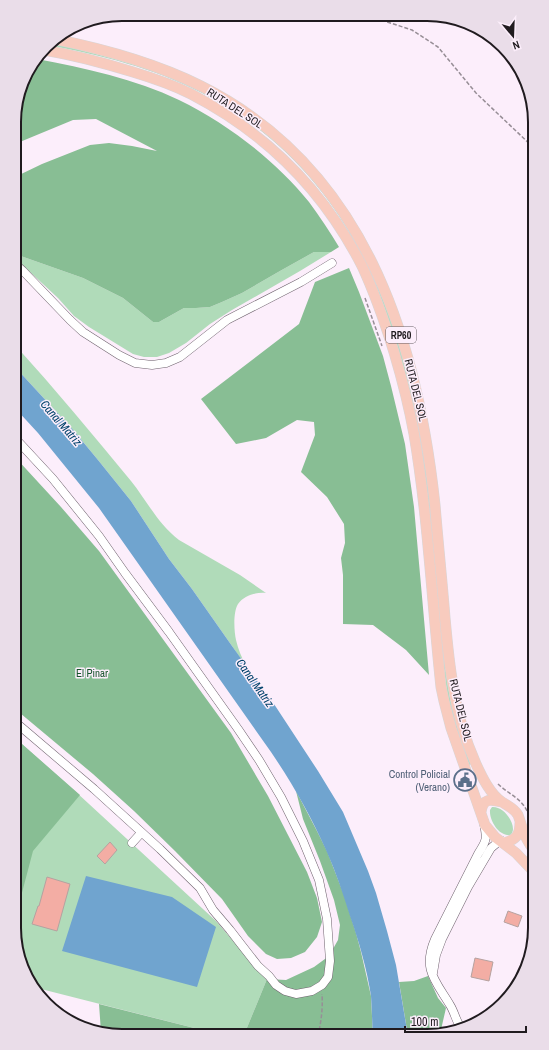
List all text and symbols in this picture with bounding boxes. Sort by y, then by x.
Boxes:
north arrow [493,16,533,56]
text: N [511,38,522,53]
street label: RUTA DEL SOL [204,85,266,131]
road number: RP60 [386,327,416,343]
street label: RUTA DEL SOL [402,357,430,423]
water label: Canal Matriz [37,397,85,449]
water label: Canal Matriz [232,656,278,710]
park label: El Pinar [76,666,108,680]
street label: RUTA DEL SOL [447,677,475,743]
place label: Control Policial (Verano) [389,767,450,794]
public building icon: Control Policial (Verano) [452,767,478,793]
scale bar [405,1008,526,1034]
text: 100 m [411,1014,438,1030]

